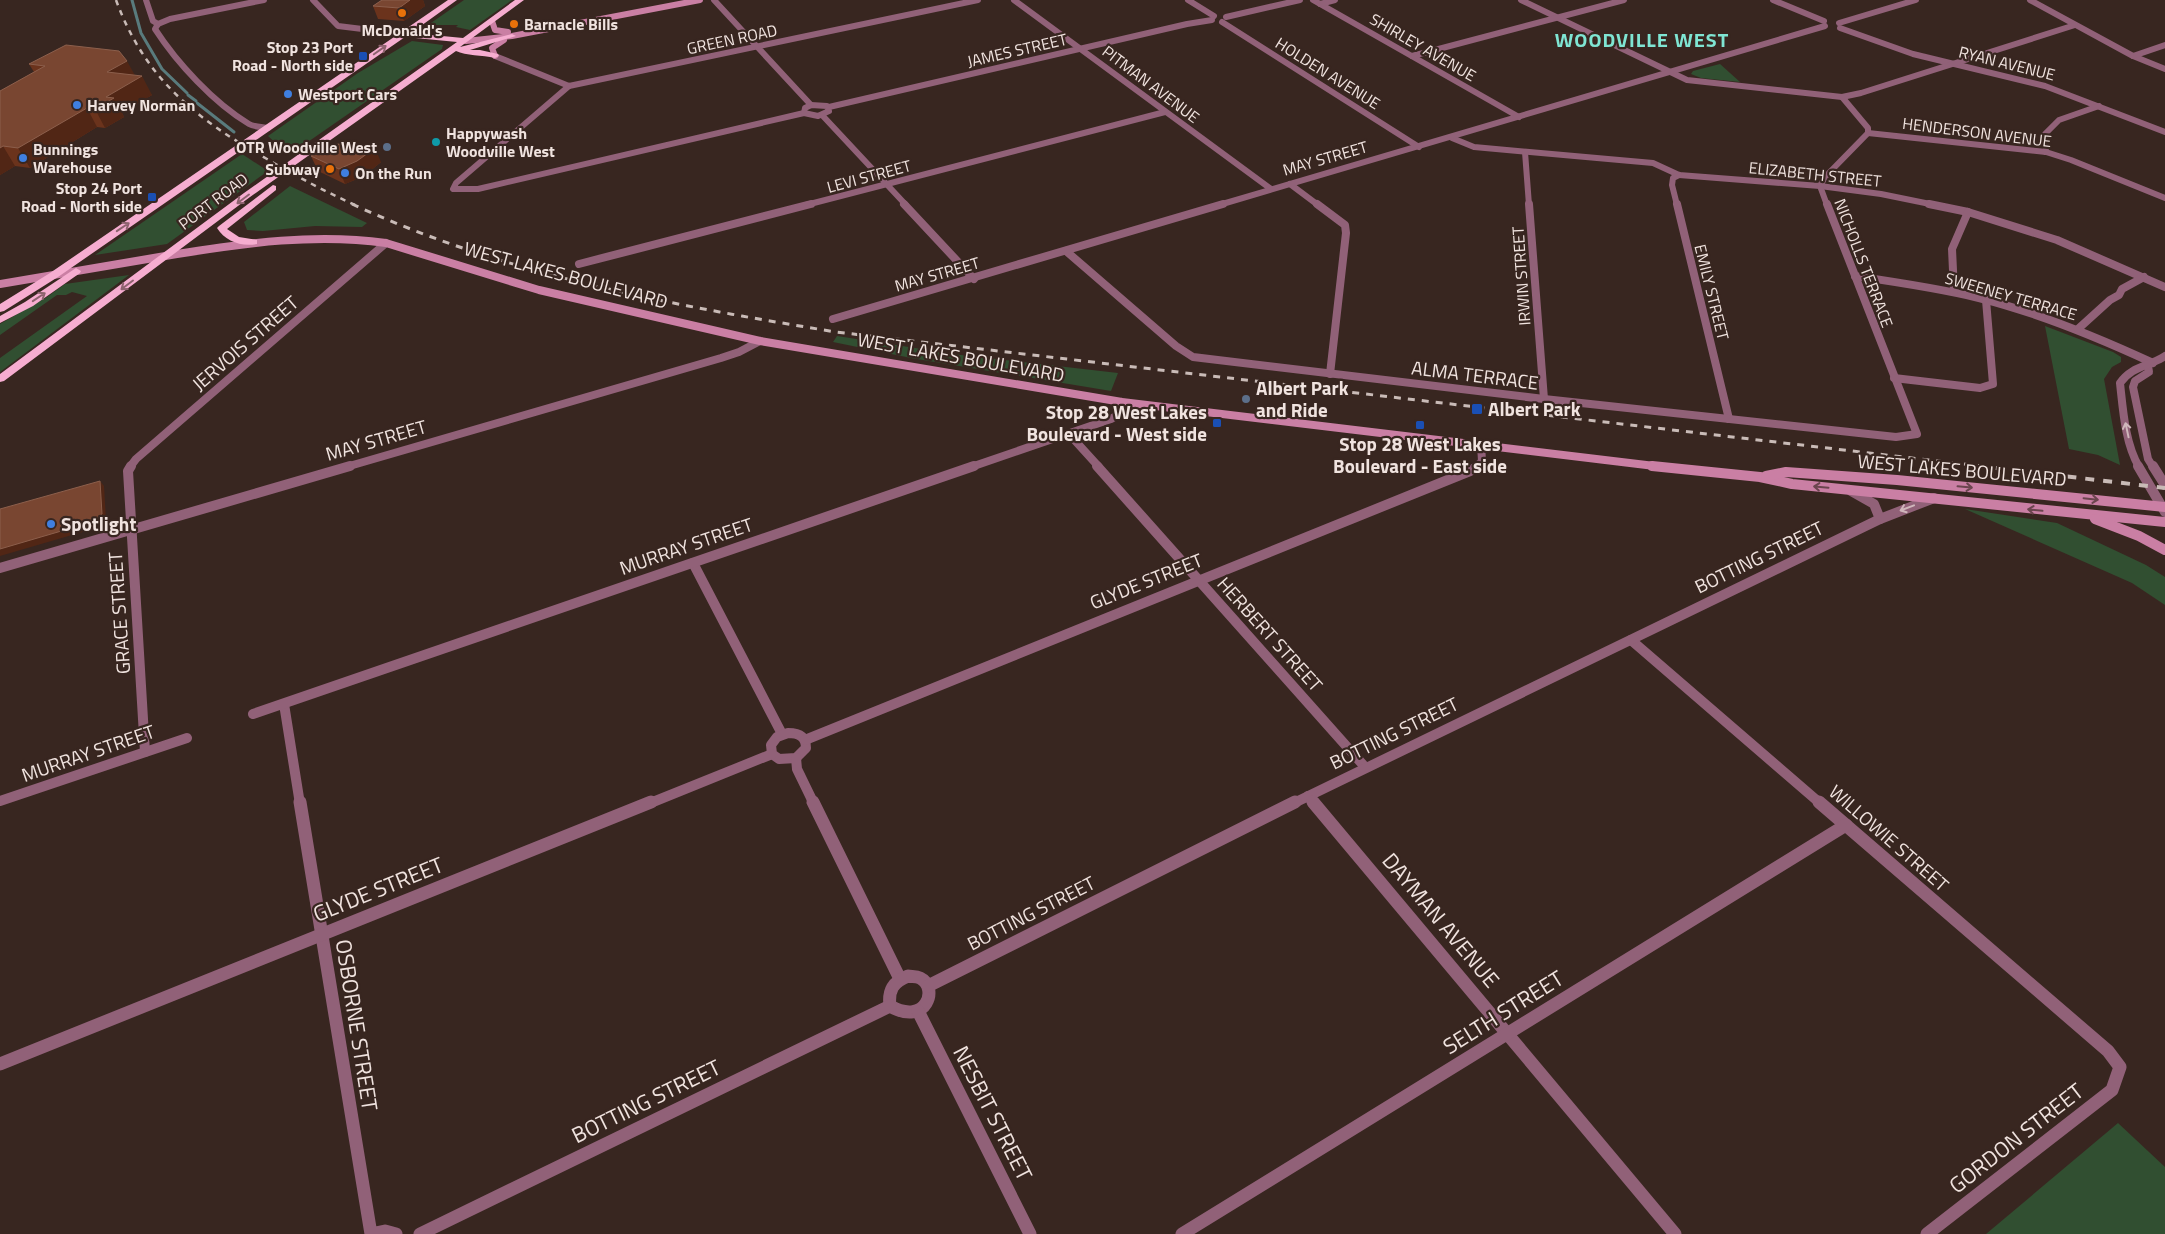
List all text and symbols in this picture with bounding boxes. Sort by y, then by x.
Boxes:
marker: McDonald's [396,7,408,19]
street label: SHIRLEY AVENUE [1365,7,1481,87]
place label: Barnacle Bills [524,12,618,36]
place label: McDonald's [362,18,443,42]
marker: Barnacle Bills [508,18,520,30]
street label: GREEN ROAD [685,18,779,60]
district label: WOODVILLE WEST [1555,24,1729,55]
street label: JAMES STREET [965,27,1070,73]
street label: HOLDEN AVENUE [1271,31,1385,115]
place label: Stop 23 Port Road - North side [232,35,353,77]
street label: PITMAN AVENUE [1097,39,1205,129]
street label: RYAN AVENUE [1956,39,2058,87]
one-way arrow [373,45,387,55]
marker: Stop 23 Port Road - North side [357,50,369,62]
place label: Westport Cars [298,82,397,106]
marker: Westport Cars [282,88,294,100]
place label: Harvey Norman [87,93,195,117]
marker: Harvey Norman [71,99,83,111]
street label: HENDERSON AVENUE [1901,111,2053,153]
place label: Happywash Woodville West [446,121,555,163]
street label: MAY STREET [1280,134,1371,182]
place label: OTR Woodville West [236,135,377,159]
marker: Happywash Woodville West [430,136,442,148]
place label: Bunnings Warehouse [33,137,112,179]
marker: OTR Woodville West [381,141,393,153]
marker: Bunnings Warehouse [17,152,29,164]
street label: LEVI STREET [824,153,914,199]
street label: ELIZABETH STREET [1748,155,1883,193]
place label: Subway [265,157,320,181]
place label: On the Run [355,161,432,185]
marker: Subway [324,163,336,175]
street label: PORT ROAD [173,167,253,235]
marker: On the Run [339,167,351,179]
place label: Stop 24 Port Road - North side [21,176,142,218]
marker: Stop 24 Port Road - North side [146,191,158,203]
one-way arrow [236,194,250,204]
street label: NICHOLLS TERRACE [1828,195,1900,331]
one-way arrow [116,222,130,232]
street label: IRWIN STREET [1506,225,1536,326]
street label: WEST LAKES BOULEVARD [461,233,671,316]
street label: EMILY STREET [1689,242,1736,343]
street label: MAY STREET [892,250,983,298]
street label: SWEENEY TERRACE [1942,266,2080,326]
one-way arrow [120,280,134,290]
street label: JERVOIS STREET [185,288,304,397]
one-way arrow [32,292,46,302]
street label: WEST LAKES BOULEVARD [855,324,1067,389]
street label: ALMA TERRACE [1410,352,1540,397]
place label: Albert Park and Ride [1256,373,1349,424]
marker: Albert Park and Ride [1240,393,1252,405]
place label: Albert Park [1488,394,1581,423]
place label: Stop 28 West Lakes Boulevard - West side [1026,397,1207,448]
marker: Albert Park [1470,402,1484,416]
street label: MAY STREET [322,411,430,468]
marker: Stop 28 West Lakes Boulevard - West side [1211,417,1223,429]
marker: Stop 28 West Lakes Boulevard - East side [1414,419,1426,431]
one-way arrow [2121,423,2131,439]
place label: Stop 28 West Lakes Boulevard - East side [1333,429,1507,480]
street label: WEST LAKES BOULEVARD [1856,446,2068,493]
one-way arrow [1813,482,1829,492]
one-way arrow [1957,482,1973,492]
one-way arrow [2083,494,2099,504]
one-way arrow [1900,504,1915,514]
one-way arrow [2027,505,2043,515]
place label: Spotlight [61,509,136,538]
street label: MURRAY STREET [615,509,756,582]
street label: BOTTING STREET [1689,513,1828,600]
marker: Spotlight [45,518,57,530]
street label: GLYDE STREET [1085,545,1207,616]
street label: GRACE STREET [100,551,137,675]
street label: HERBERT STREET [1211,570,1330,698]
street label: BOTTING STREET [1324,689,1463,776]
street label: MURRAY STREET [17,716,158,789]
street label: WILLOWIE STREET [1823,777,1956,898]
street label: DAYMAN AVENUE [1374,845,1508,995]
street label: GLYDE STREET [308,847,449,931]
street label: BOTTING STREET [962,868,1100,957]
street label: OSBORNE STREET [327,937,387,1113]
street label: SELTH STREET [1436,961,1570,1063]
street label: NESBIT STREET [944,1040,1042,1187]
street label: BOTTING STREET [566,1050,727,1152]
street label: GORDON STREET [1941,1074,2091,1202]

